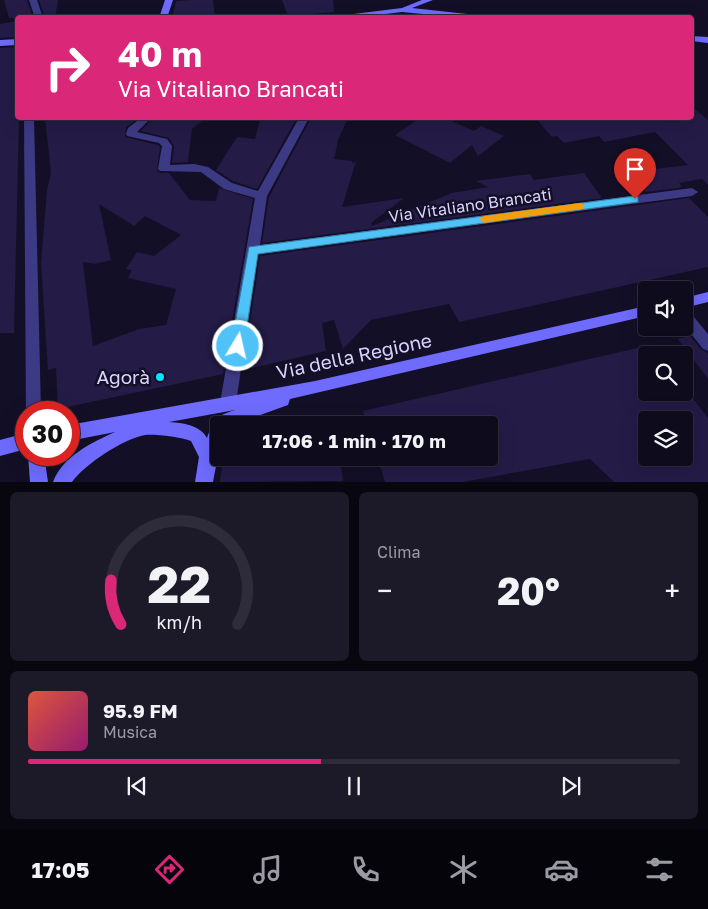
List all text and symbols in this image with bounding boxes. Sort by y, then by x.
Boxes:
text: 40 m [118,33,202,75]
icon: right [35,35,100,100]
text: Via Vitaliano Brancati [118,75,344,102]
pin [614,148,656,199]
icon: arrive [621,155,649,183]
street label: Via Vitaliano Brancati [387,184,553,226]
map controls [638,281,693,466]
button: sound [638,281,693,336]
position arrow [211,319,263,371]
street label: Via della Regione [274,328,434,383]
button: search [638,346,693,401]
place label: Agorà [96,365,150,388]
marker: Agorà [154,371,166,383]
speed limit sign: 30 [15,401,80,466]
button: layers [638,411,693,466]
text: 17:06 · 1 min · 170 m [262,429,446,452]
text: Clima [377,542,421,562]
text: 22 [148,552,211,614]
text: 20° [497,568,560,613]
text: − [377,574,392,607]
text: + [665,574,680,607]
text: km/h [157,611,202,633]
text: 95.9 FM [103,699,178,722]
text: Musica [103,722,157,742]
icon: previous [123,772,151,800]
icon: pause [340,772,368,800]
icon: next [557,772,585,800]
icon: directions [152,852,187,887]
icon: music [250,852,285,887]
icon: phone [348,852,383,887]
icon: climate [446,852,481,887]
icon: car [544,852,579,887]
icon: filters [642,852,677,887]
text: 17:05 [31,856,90,883]

